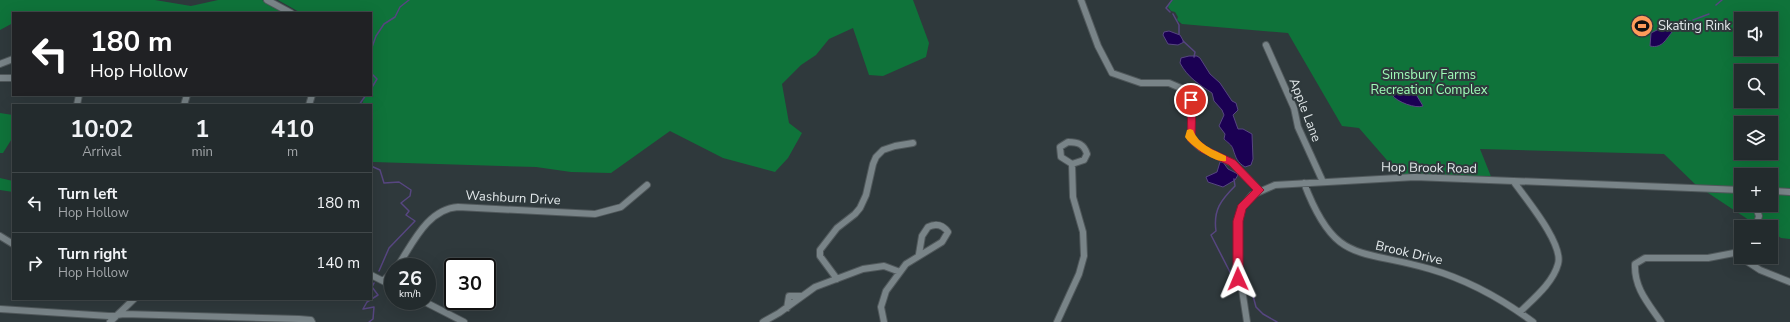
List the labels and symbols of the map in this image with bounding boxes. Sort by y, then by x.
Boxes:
sports icon: Skating Rink [1629,13,1655,39]
place label: Skating Rink [1658,17,1731,35]
park label: Simsbury Farms Recreation Complex [1370,66,1488,99]
street label: Apple Lane [1285,76,1325,145]
pin [1174,83,1208,117]
street label: Hop Brook Road [1381,158,1477,178]
street label: Washburn Drive [465,187,561,209]
street label: Brook Drive [1374,237,1444,269]
speed limit sign: 30 [444,258,496,310]
position arrow [1217,258,1259,300]

